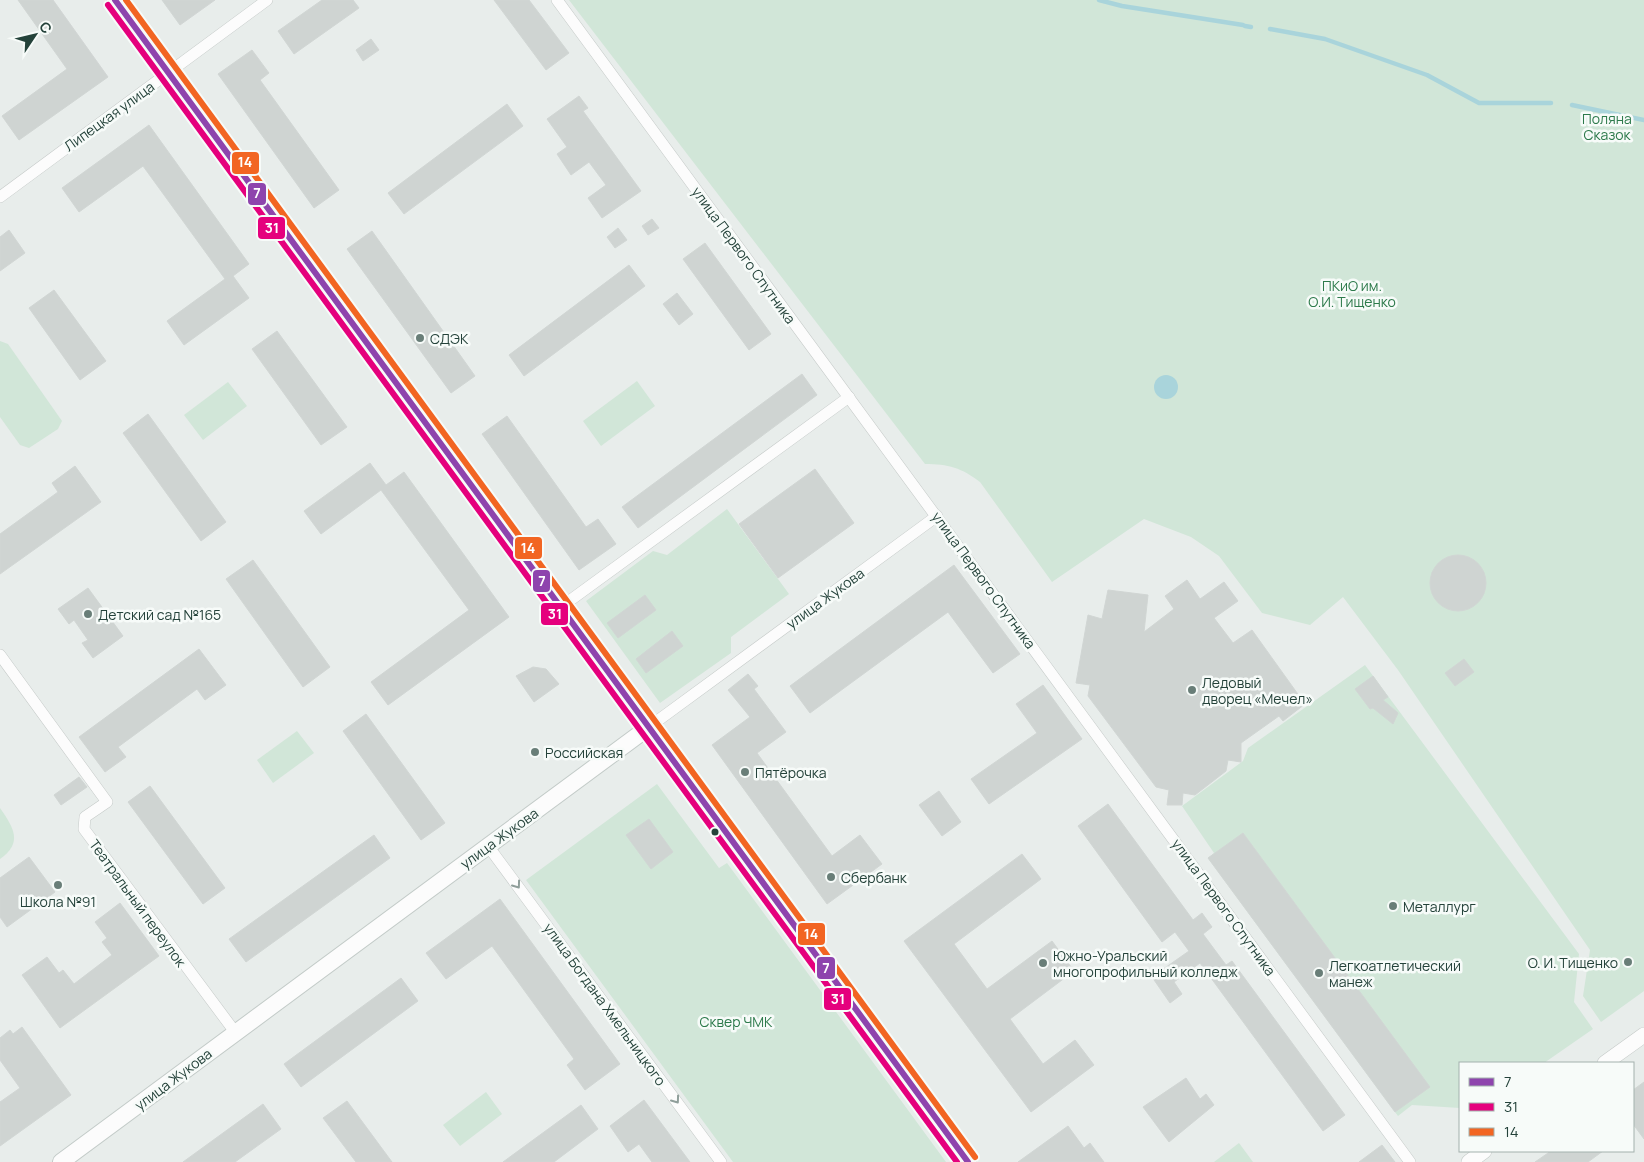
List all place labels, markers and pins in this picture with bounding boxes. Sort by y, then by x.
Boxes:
place label: СДЭК [430,329,469,348]
marker: СДЭК [414,332,426,344]
place label: Детский сад №165 [98,605,221,624]
marker: Детский сад №165 [82,608,94,620]
place label: Ледовый дворец «Мечел» [1202,673,1313,708]
marker: Ледовый дворец «Мечел» [1186,684,1198,696]
place label: Российская [545,743,623,762]
marker: Российская [529,746,541,758]
place label: Пятёрочка [755,763,827,782]
marker: Пятёрочка [739,766,751,778]
unlabelled marker [710,827,720,837]
place label: Сбербанк [841,868,908,887]
marker: Сбербанк [825,871,837,883]
marker: Школа №91 [52,879,64,891]
place label: Школа №91 [20,892,96,911]
place label: Металлург [1403,897,1476,916]
marker: Металлург [1387,900,1399,912]
place label: Южно-Уральский многопрофильный колледж [1053,946,1238,981]
place label: О. И. Тищенко [1528,953,1618,972]
place label: Легкоатлетический манеж [1329,956,1461,991]
marker: О. И. Тищенко [1622,956,1634,968]
marker: Южно-Уральский многопрофильный колледж [1037,957,1049,969]
marker: Легкоатлетический манеж [1313,967,1325,979]

